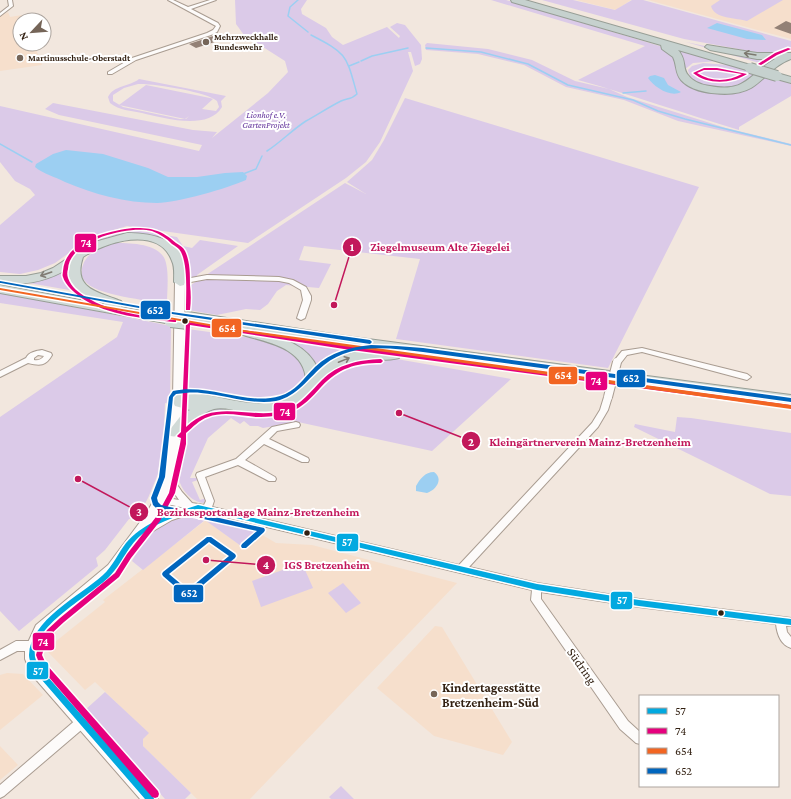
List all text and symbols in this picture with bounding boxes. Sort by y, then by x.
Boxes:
north arrow [12,12,52,52]
text: N [16,30,30,42]
place label: Mehrzweckhalle Bundeswehr [214,32,278,52]
marker: Mehrzweckhalle Bundeswehr [201,37,211,47]
one-way arrow [744,50,757,58]
marker: Martinusschule-Oberstadt [15,53,25,63]
place label: Martinusschule-Oberstadt [28,53,131,63]
park label: Lionhof e.V. GartenProjekt [242,110,290,131]
line badge: 74 [74,233,97,253]
callout: Ziegelmuseum Alte Ziegelei [342,235,518,259]
text: 74 [81,237,91,249]
text: 1 [350,240,355,254]
text: Ziegelmuseum Alte Ziegelei [370,240,510,254]
one-way arrow [40,271,52,279]
line badge: 652 [140,300,171,320]
text: 652 [147,304,164,316]
unlabelled marker [180,316,190,326]
line badge: 654 [211,318,242,338]
text: 654 [218,322,236,334]
one-way arrow [337,355,349,363]
line badge: 654 [548,366,578,385]
text: 654 [554,369,572,381]
line badge: 652 [616,369,646,388]
line badge: 74 [585,371,608,391]
text: 652 [623,372,640,384]
text: 74 [591,375,601,387]
line badge: 74 [273,402,296,421]
text: 74 [280,406,290,418]
callout: Kleingärtnerverein Mainz-Bretzenheim [461,429,699,453]
text: 2 [468,435,474,449]
text: Kleingärtnerverein Mainz-Bretzenheim [489,435,692,449]
callout: Bezirkssportanlage Mainz-Bretzenheim [129,500,367,524]
text: 3 [136,505,142,519]
text: Bezirkssportanlage Mainz-Bretzenheim [157,505,360,519]
unlabelled marker [302,528,312,538]
line badge: 57 [336,533,359,552]
text: 57 [342,536,352,548]
callout: IGS Bretzenheim [256,553,378,577]
text: 4 [263,558,270,572]
text: IGS Bretzenheim [284,558,371,572]
line badge: 652 [173,584,204,603]
text: 652 [181,587,198,599]
line badge: 57 [610,591,633,610]
text: 57 [617,594,627,606]
unlabelled marker [716,608,726,618]
line badge: 74 [32,632,55,651]
text: 74 [38,636,48,648]
street label: Südring [564,645,600,688]
line badge: 57 [26,661,49,680]
text: 57 [33,665,43,677]
place label: Kindertagesstätte Bretzenheim-Süd [442,680,540,710]
marker: Kindertagesstätte Bretzenheim-Süd [429,689,439,699]
legend [639,695,779,787]
text: 57 [675,704,686,718]
text: 74 [675,724,686,738]
text: 654 [675,744,693,758]
text: 652 [675,764,692,778]

